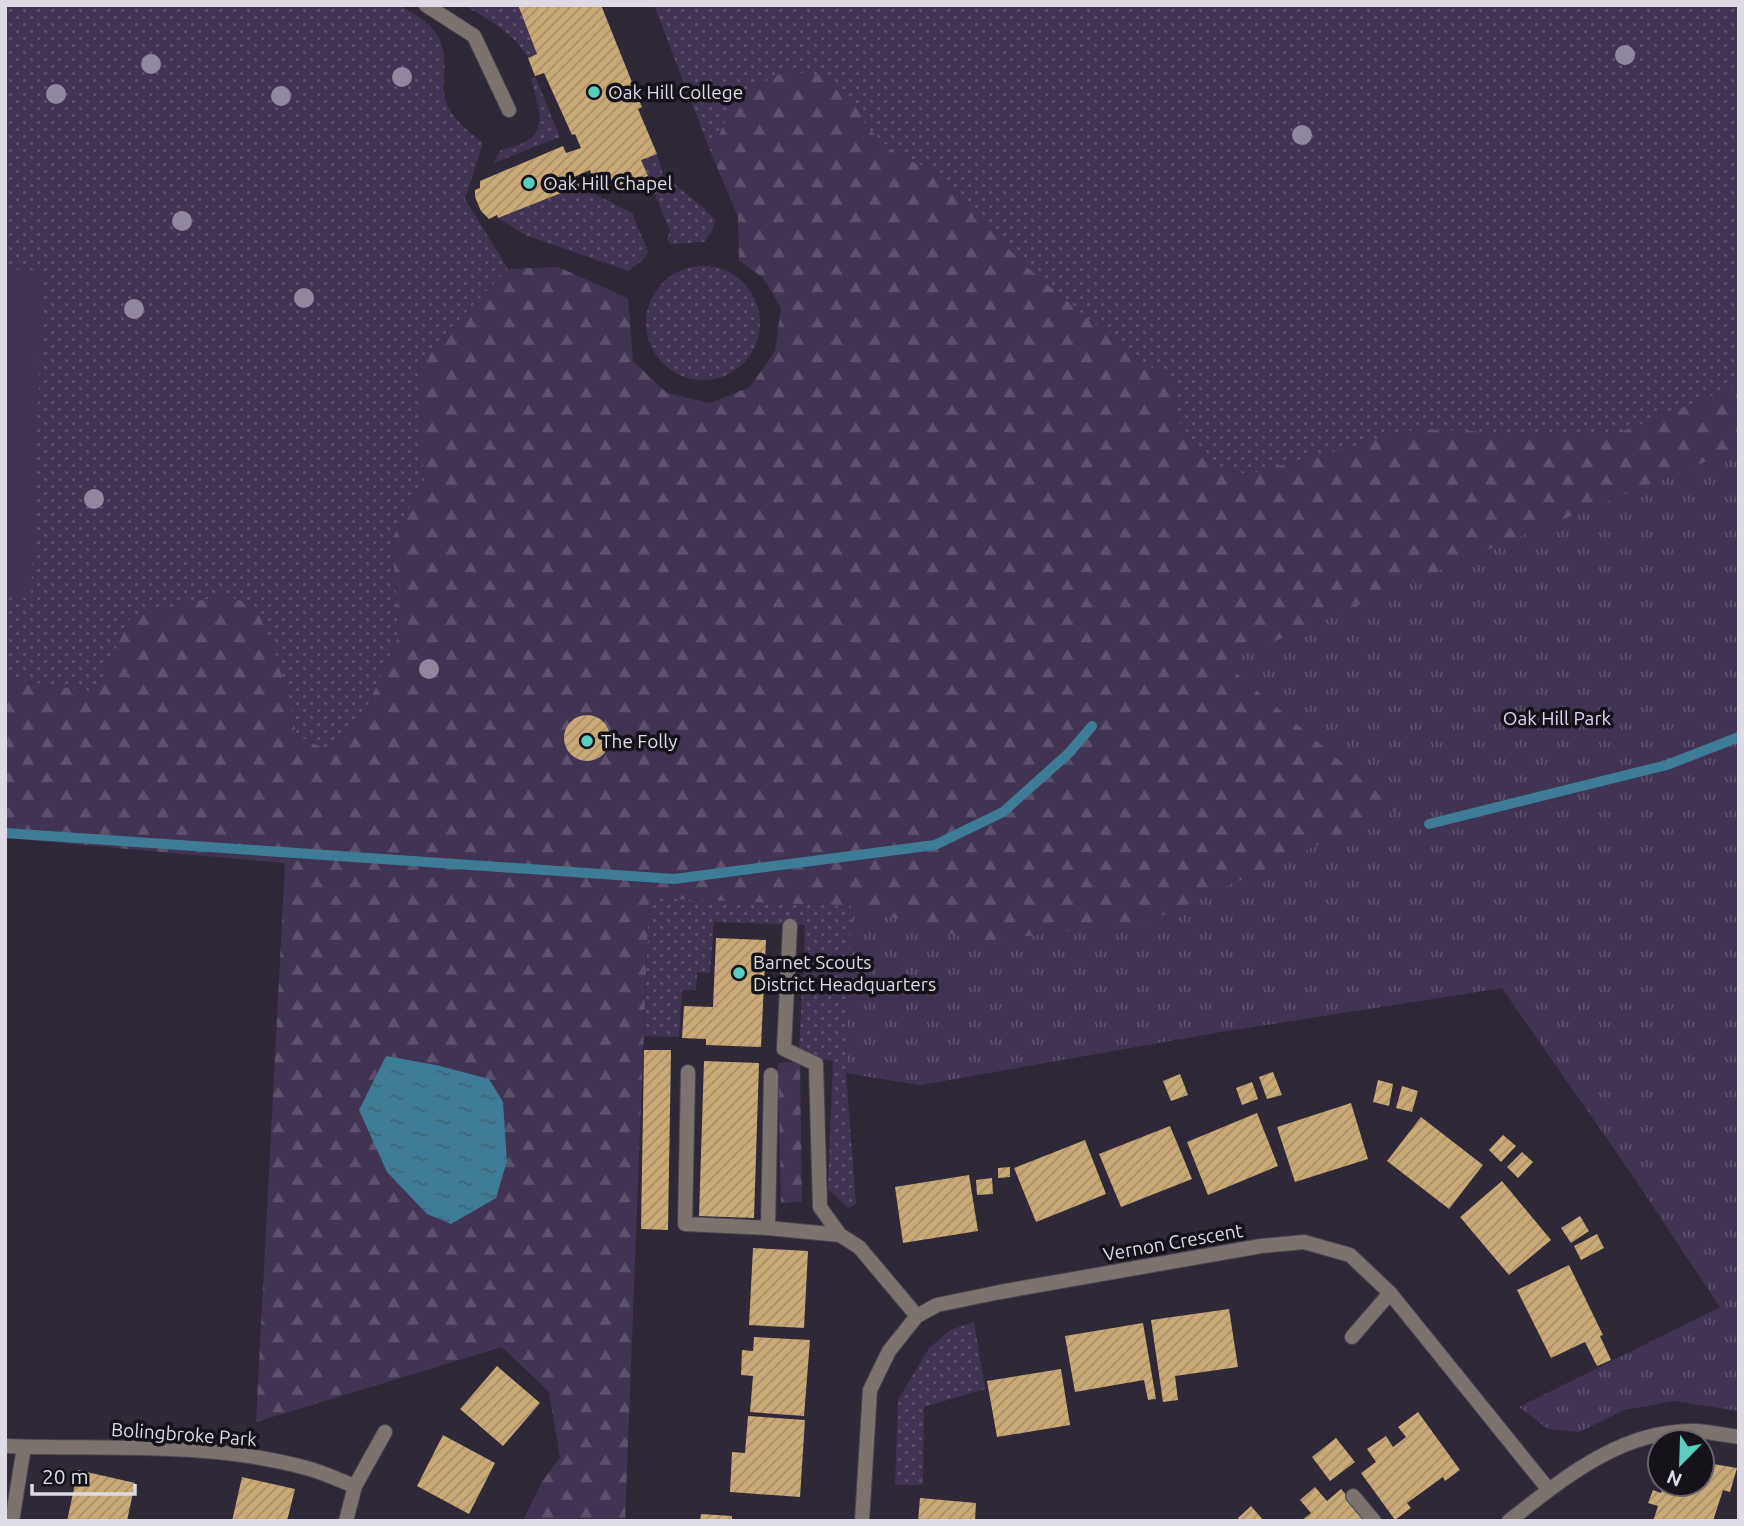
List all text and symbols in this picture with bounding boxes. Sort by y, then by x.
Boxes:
place label: Oak Hill College [608,81,743,103]
marker: Oak Hill College [586,84,602,100]
place label: Oak Hill Chapel [543,172,672,194]
marker: Oak Hill Chapel [521,175,537,191]
park label: Oak Hill Park [1503,707,1612,729]
place label: The Folly [601,730,677,752]
marker: The Folly [579,733,595,749]
place label: Barnet Scouts District Headquarters [753,951,936,995]
marker: Barnet Scouts District Headquarters [731,965,747,981]
street label: Vernon Crescent [1101,1219,1245,1265]
street label: Bolingbroke Park [110,1418,258,1450]
north arrow [1646,1428,1716,1498]
scale bar [32,1452,135,1496]
text: 20 m [42,1464,89,1488]
text: N [1664,1466,1685,1492]

